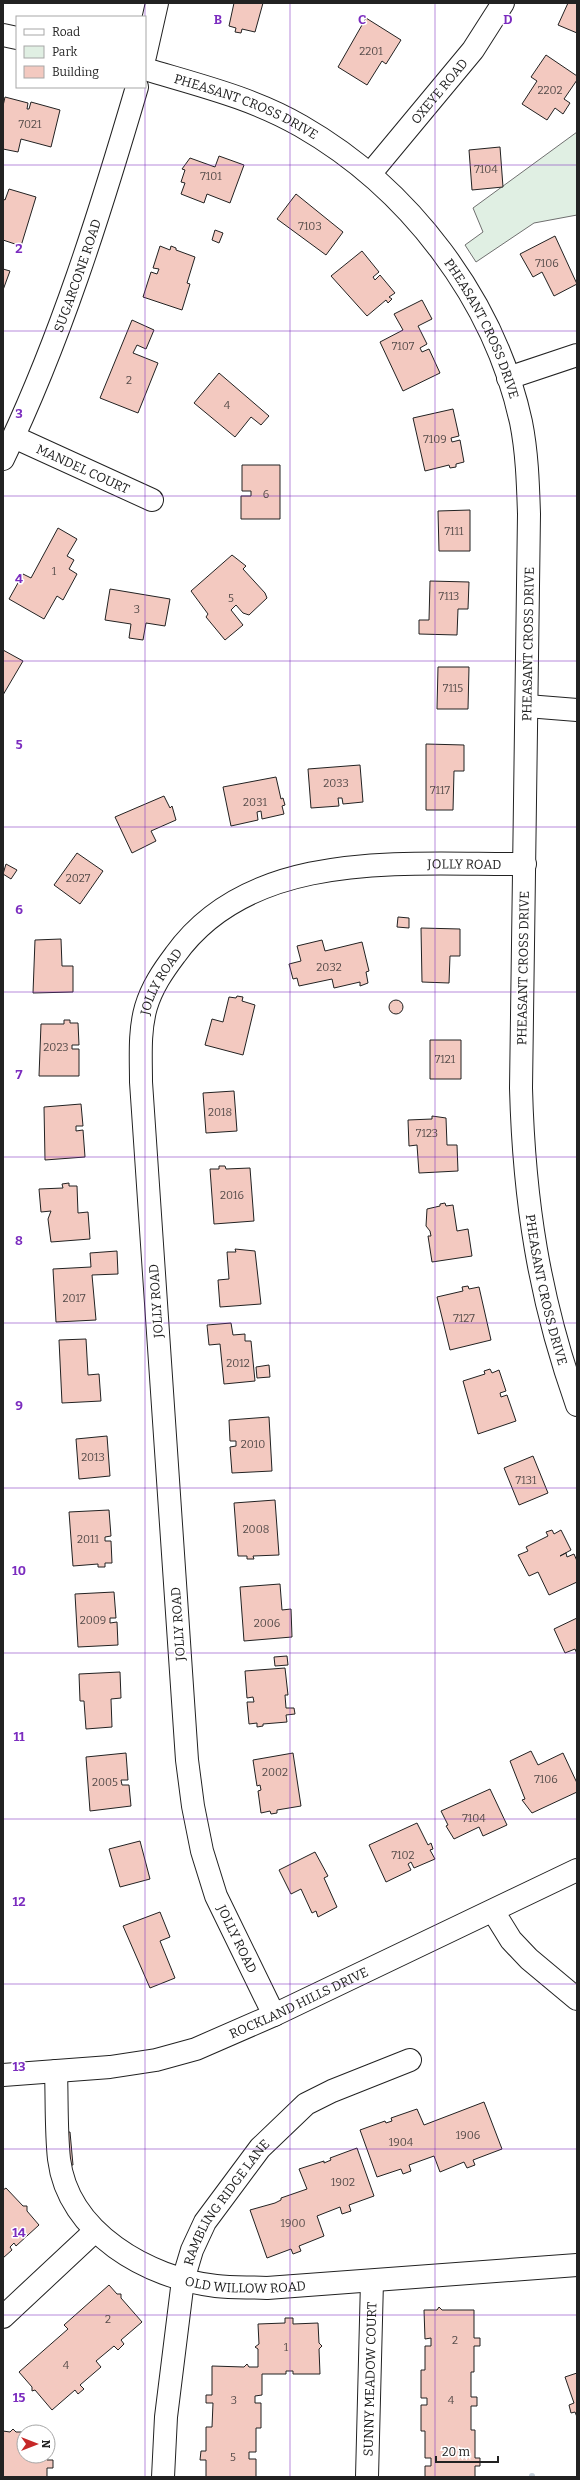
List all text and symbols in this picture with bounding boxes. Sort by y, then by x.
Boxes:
text: B [214,12,222,27]
text: C [358,12,366,27]
text: D [503,12,513,27]
legend [16,16,146,88]
text: Road [52,25,80,39]
text: Park [52,45,78,59]
house number: 2201 [359,45,383,58]
street label: OXEYE ROAD [408,55,470,126]
text: Building [52,65,99,79]
street label: PHEASANT CROSS DRIVE [172,70,321,142]
house number: 2202 [537,84,563,97]
house number: 7021 [19,118,42,131]
house number: 7104 [474,163,498,176]
house number: 7101 [200,170,222,183]
street label: SUGARCONE ROAD [50,217,104,334]
house number: 7103 [298,220,322,233]
text: 2 [15,241,23,256]
street label: PHEASANT CROSS DRIVE [442,256,522,400]
house number: 7106 [535,257,559,270]
house number: 7107 [392,340,415,353]
house number: 2 [126,374,132,387]
house number: 4 [224,399,231,412]
text: 3 [15,406,23,421]
house number: 7109 [423,433,447,446]
street label: MANDEL COURT [34,441,132,496]
house number: 6 [263,488,269,501]
house number: 7111 [445,525,464,538]
house number: 1 [52,565,57,578]
street label: PHEASANT CROSS DRIVE [519,567,537,721]
text: 4 [15,571,23,586]
house number: 7113 [439,590,459,603]
house number: 5 [228,592,234,605]
house number: 3 [134,603,140,616]
house number: 7115 [443,682,463,695]
text: 5 [15,737,23,752]
house number: 2033 [323,777,349,790]
house number: 7117 [430,784,450,797]
house number: 2031 [243,796,267,809]
street label: JOLLY ROAD [426,856,501,871]
house number: 2027 [66,872,91,885]
street label: PHEASANT CROSS DRIVE [514,891,532,1045]
text: 6 [15,902,23,917]
street label: JOLLY ROAD [137,945,185,1017]
house number: 2032 [316,961,342,974]
house number: 2023 [43,1041,69,1054]
house number: 7121 [435,1053,456,1066]
text: 7 [16,1067,23,1082]
house number: 2018 [208,1106,232,1119]
house number: 7123 [416,1127,438,1140]
house number: 2016 [220,1189,244,1202]
street label: PHEASANT CROSS DRIVE [523,1213,571,1367]
text: 8 [15,1233,23,1248]
street label: JOLLY ROAD [146,1264,166,1339]
house number: 2017 [63,1292,86,1305]
house number: 7127 [453,1312,475,1325]
house number: 2012 [226,1357,250,1370]
text: 9 [15,1398,23,1413]
house number: 2010 [241,1438,265,1451]
house number: 2013 [81,1451,105,1464]
house number: 7131 [516,1474,537,1487]
house number: 2008 [243,1523,269,1536]
house number: 2011 [77,1533,99,1546]
text: 10 [12,1563,26,1578]
street label: JOLLY ROAD [168,1587,188,1662]
house number: 2009 [80,1614,106,1627]
house number: 2006 [254,1617,280,1630]
text: 11 [13,1729,25,1744]
house number: 2002 [262,1766,288,1779]
house number: 7106 [534,1773,558,1786]
house number: 2005 [92,1776,118,1789]
house number: 7104 [462,1812,486,1825]
house number: 7102 [391,1849,415,1862]
text: 12 [13,1894,25,1909]
street label: JOLLY ROAD [214,1902,260,1976]
street label: ROCKLAND HILLS DRIVE [227,1964,370,2041]
text: 13 [12,2059,26,2074]
house number: 1906 [456,2129,480,2142]
street label: RAMBLING RIDGE LANE [180,2136,272,2267]
house number: 1904 [389,2136,414,2149]
house number: 1902 [331,2176,355,2189]
house number: 1900 [280,2217,306,2230]
text: 14 [12,2225,26,2240]
street label: OLD WILLOW ROAD [183,2273,306,2295]
street label: SUNNY MEADOW COURT [360,2301,379,2456]
house number: 2 [105,2313,111,2326]
house number: 2 [452,2334,458,2347]
house number: 1 [284,2341,289,2354]
house number: 4 [63,2359,70,2372]
text: 15 [13,2390,25,2405]
house number: 3 [231,2394,237,2407]
house number: 4 [448,2394,455,2407]
north arrow [16,2424,56,2464]
scale bar [436,2438,498,2464]
text: N [39,2440,52,2449]
text: 20 m [442,2445,471,2459]
house number: 5 [230,2451,236,2464]

